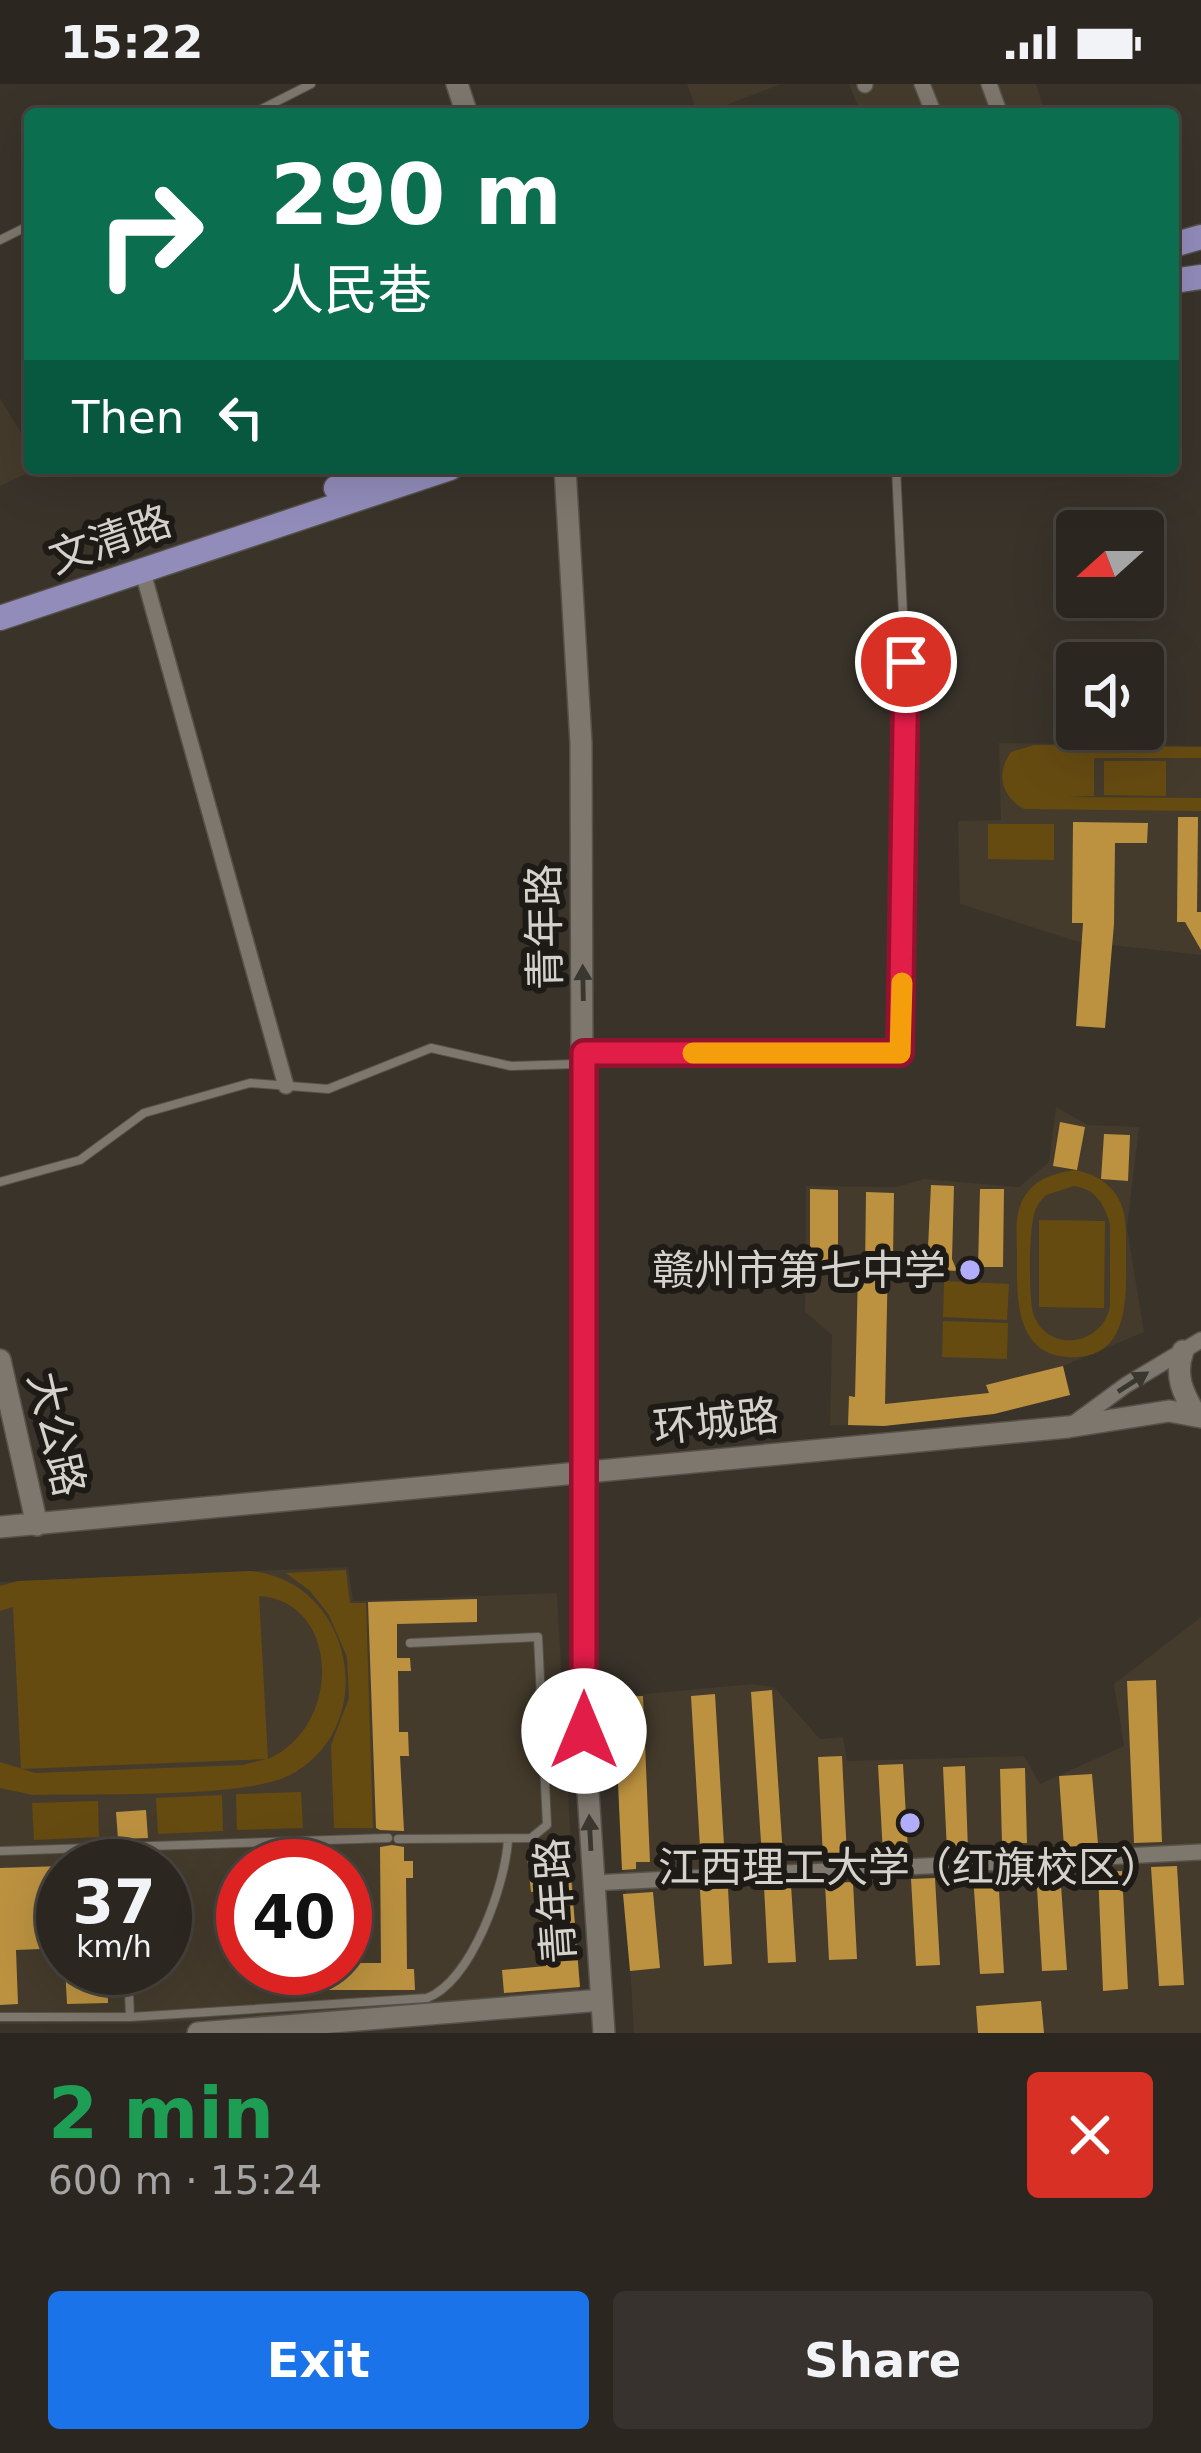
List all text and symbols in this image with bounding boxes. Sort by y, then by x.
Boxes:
text: 15:22 [60,16,203,69]
text: 290 m [270,146,562,244]
icon: right [72,156,228,312]
text: 人民巷 [270,259,432,322]
icon: left [208,384,274,450]
text: Then [72,391,184,444]
street label: 文清路 [43,496,178,583]
north arrow [1056,510,1164,618]
map controls [1056,510,1164,750]
pin [855,611,957,713]
icon: arrive [873,629,939,695]
button: sound [1056,642,1164,750]
street label: 青年路 [519,864,570,990]
one-way arrow [574,963,593,1001]
place label: 赣州市第七中学 [652,1246,946,1295]
marker: 赣州市第七中学 [957,1257,983,1283]
street label: 大公路 [18,1367,95,1501]
one-way arrow [1116,1371,1149,1393]
street label: 环城路 [651,1391,781,1452]
position arrow [521,1668,647,1794]
marker: 江西理工大学（红旗校区） [897,1810,923,1836]
one-way arrow [580,1814,599,1851]
street label: 青年路 [527,1836,584,1966]
speed limit sign: 40 [216,1839,372,1995]
place label: 江西理工大学（红旗校区） [658,1843,1162,1892]
text: 37 [72,1867,156,1937]
text: km/h [76,1929,152,1964]
text: 2 min [48,2071,274,2155]
button: close [1027,2072,1153,2198]
text: 600 m · 15:24 [48,2158,322,2203]
button: Exit [48,2291,589,2429]
button: Share [613,2291,1153,2429]

